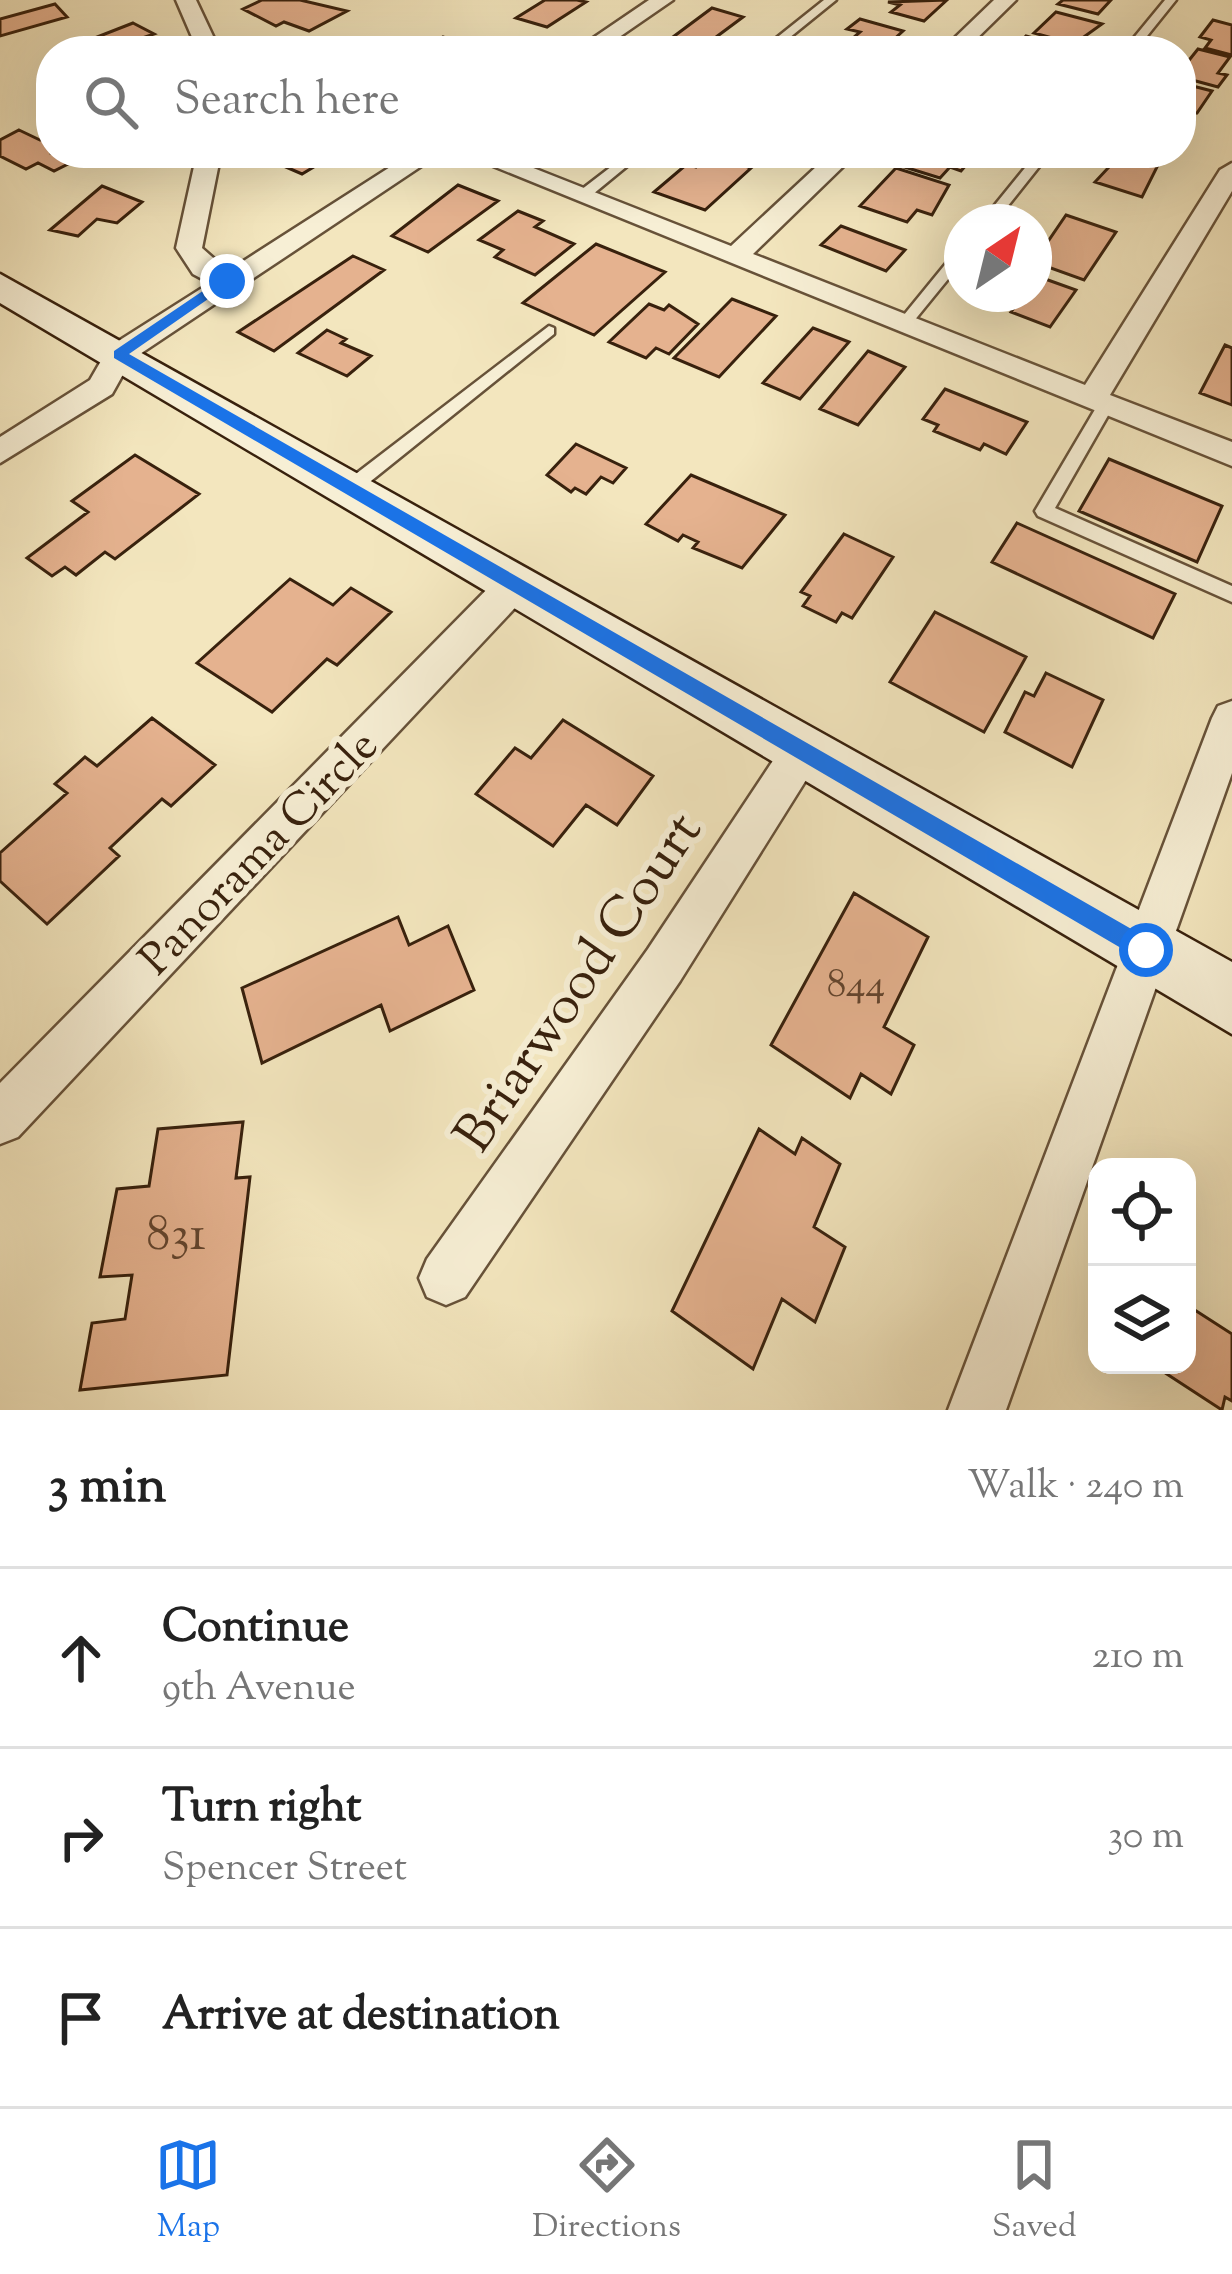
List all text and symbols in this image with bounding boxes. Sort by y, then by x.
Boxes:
search box [36,36,1196,168]
icon: search [78,69,144,135]
text: Search here [174,70,400,135]
north arrow [944,204,1052,312]
route end [200,254,254,308]
street label: Panorama Circle [127,717,395,992]
street label: Briarwood Court [438,799,724,1170]
route start [1119,923,1173,977]
house number: 844 [827,959,885,1015]
map controls [1088,1158,1196,1374]
button: locate [1088,1158,1196,1266]
house number: 831 [146,1203,206,1272]
button: layers [1088,1266,1196,1374]
text: 3 min [48,1452,166,1525]
text: Walk · 240 m [967,1460,1184,1516]
text: Continue [162,1597,349,1662]
icon: ahead [48,1625,114,1691]
text: 210 m [1092,1630,1184,1686]
text: 9th Avenue [162,1662,356,1718]
text: Turn right [162,1777,361,1842]
icon: right [48,1805,114,1871]
text: 30 m [1107,1810,1184,1866]
text: Spencer Street [162,1842,407,1898]
icon: arrive [48,1985,114,2051]
text: Arrive at destination [162,1985,560,2050]
tab: Map [155,2132,221,2252]
tab: Directions [532,2132,681,2252]
tab: Saved [992,2132,1077,2252]

